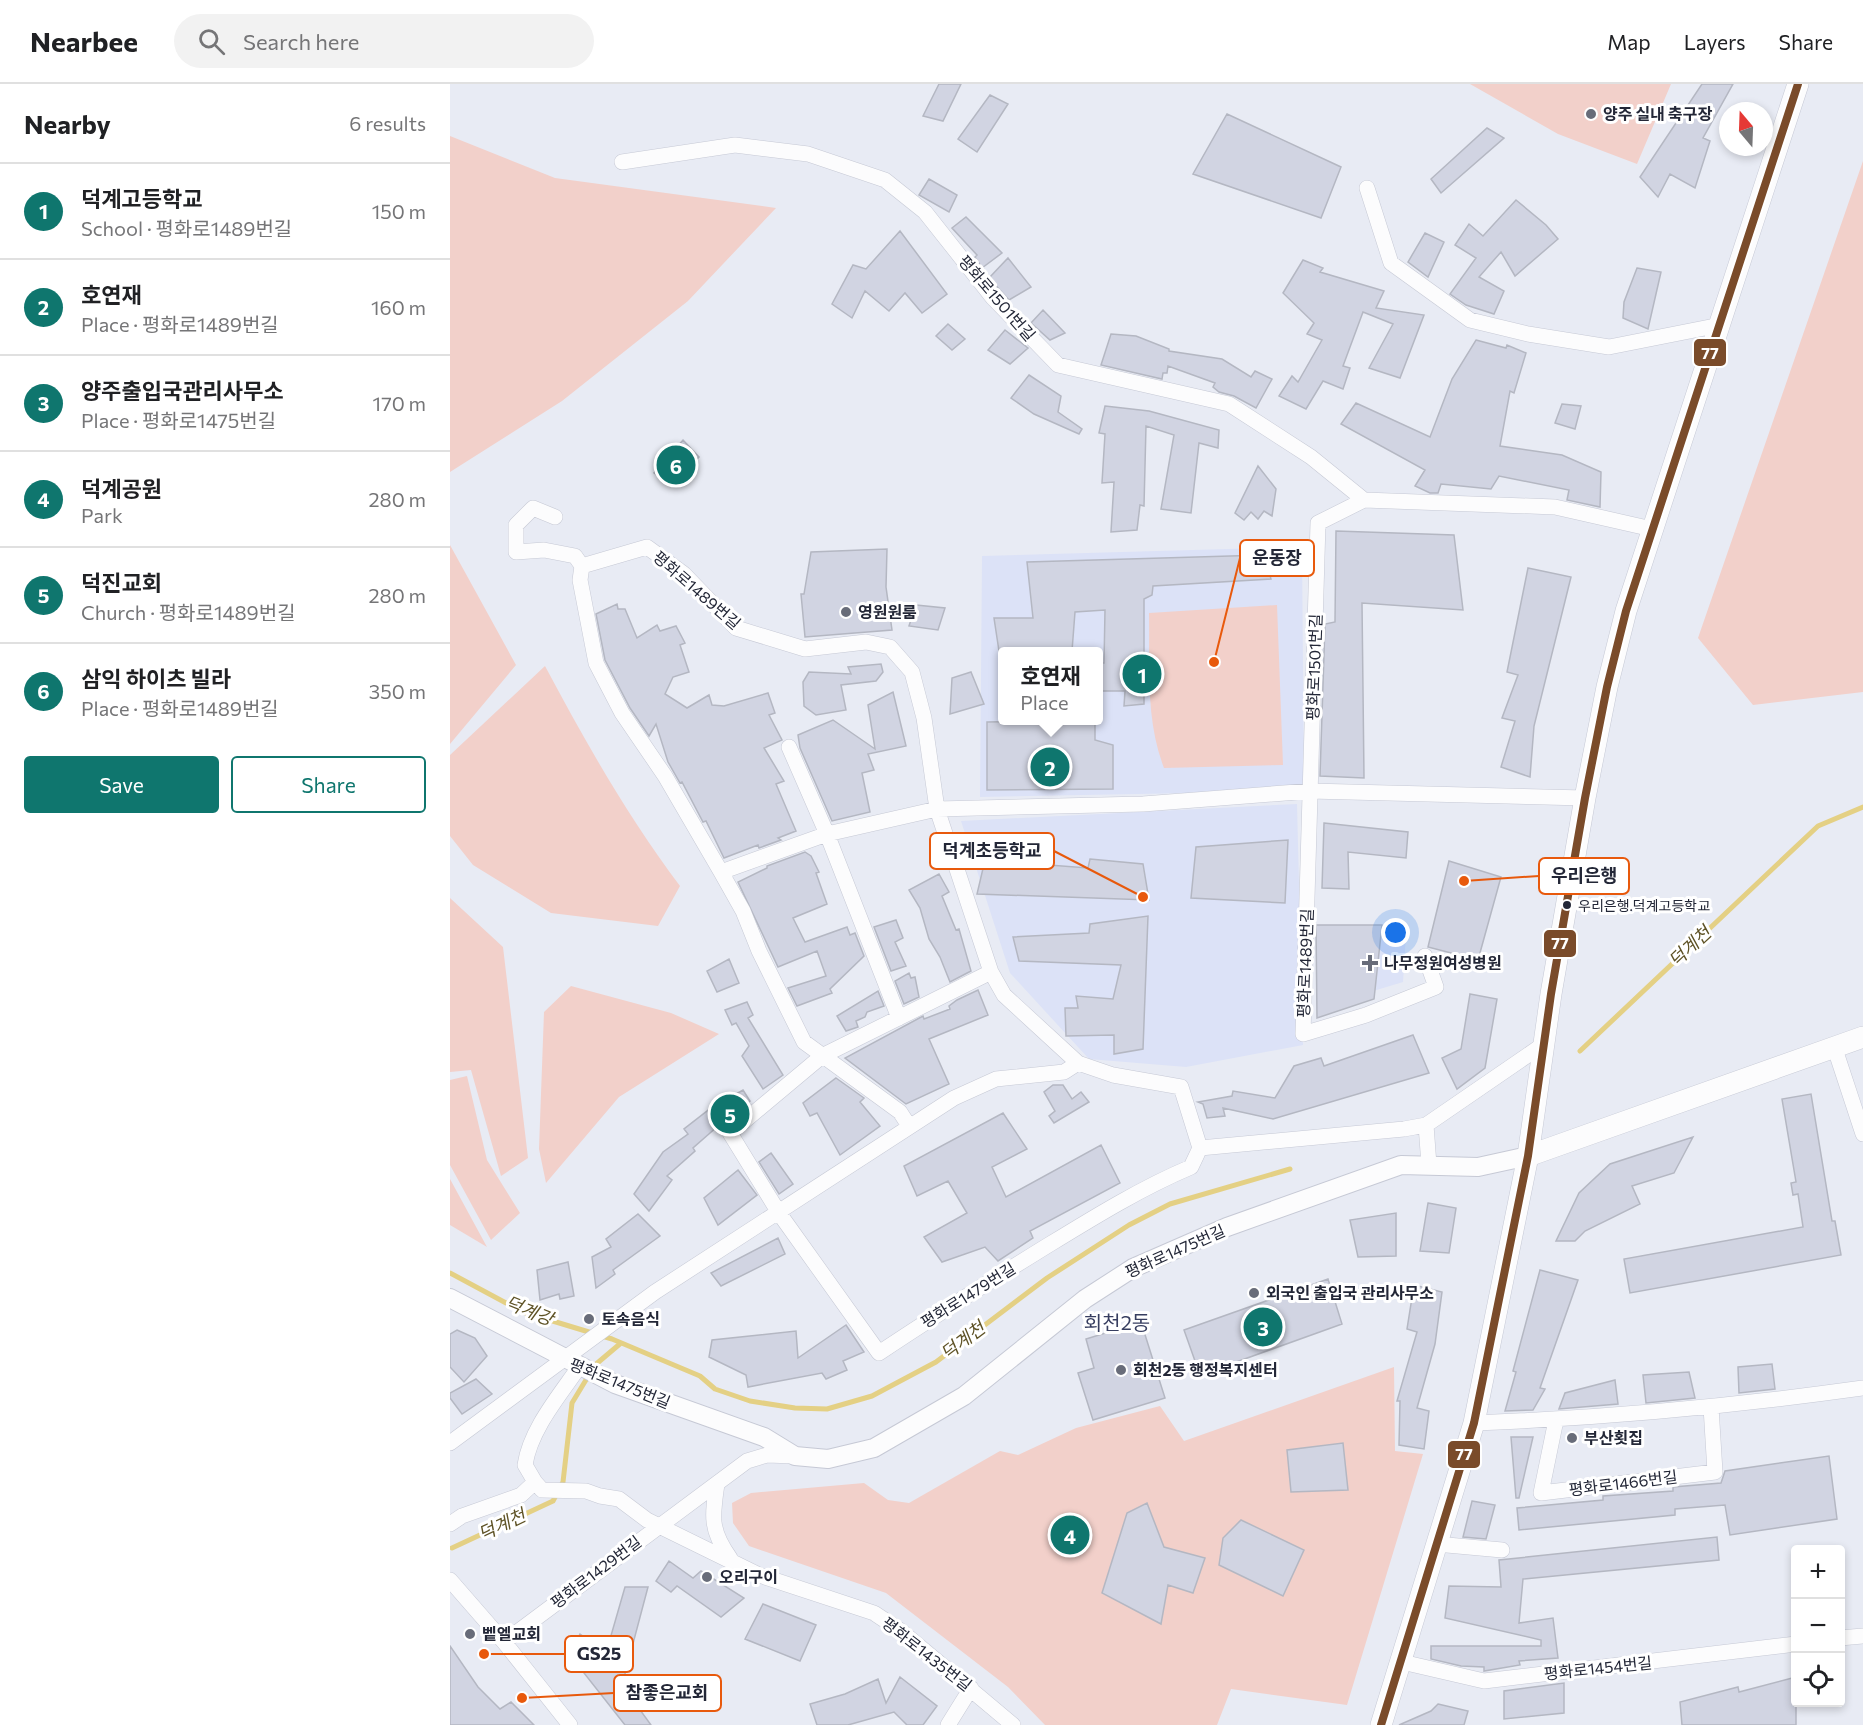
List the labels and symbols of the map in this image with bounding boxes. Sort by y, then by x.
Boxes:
north arrow [1719,102,1773,156]
place label: 양주 실내 축구장 [1603,104,1712,123]
marker: 양주 실내 축구장 [1584,107,1598,121]
street label: 평화로1501번길 [955,251,1040,344]
line badge: 77 [1693,338,1727,367]
text: 77 [1701,343,1719,362]
pin: 6 [656,442,696,488]
callout: 운동장 [1240,540,1314,576]
text: 운동장 [1252,546,1302,568]
street label: 평화로1489번길 [650,547,745,633]
place label: 영원원룸 [858,602,917,621]
marker: 영원원룸 [839,605,853,619]
street label: 평화로1501번길 [1302,613,1325,721]
pin: 1 [1122,652,1162,696]
pin: 2 [1030,744,1070,790]
callout: 덕계초등학교 [930,833,1054,869]
text: 덕계초등학교 [942,839,1042,861]
callout: 우리은행 [1539,858,1629,894]
text: 우리은행 [1551,864,1617,886]
place label: 우리은행.덕계고등학교 [1578,897,1710,914]
marker: 우리은행.덕계고등학교 [1561,899,1573,911]
street label: 평화로1489번길 [1293,908,1316,1018]
your location [1381,918,1410,947]
water label: 덕계천 [1664,920,1717,971]
line badge: 77 [1543,929,1577,958]
text: 77 [1551,933,1569,952]
place label: 나무정원여성병원 [1384,953,1502,972]
marker: 나무정원여성병원 [1361,954,1379,972]
pin: 5 [710,1092,750,1136]
street label: 평화로1475번길 [1122,1220,1228,1281]
street label: 평화로1479번길 [917,1258,1018,1331]
place label: 외국인 출입국 관리사무소 [1266,1283,1434,1302]
marker: 외국인 출입국 관리사무소 [1247,1286,1261,1300]
water label: 덕계강 [502,1291,559,1330]
pin: 3 [1244,1304,1282,1350]
place label: 토속음식 [601,1309,660,1328]
district label: 회천2동 [1084,1310,1150,1334]
marker: 토속음식 [582,1312,596,1326]
water label: 덕계천 [936,1315,991,1364]
street label: 평화로1475번길 [567,1354,674,1411]
place label: 회천2동 행정복지센터 [1133,1360,1278,1379]
marker: 회천2동 행정복지센터 [1114,1363,1128,1377]
place label: 부산횟집 [1584,1428,1643,1447]
marker: 부산횟집 [1565,1431,1579,1445]
line badge: 77 [1447,1440,1481,1469]
text: 77 [1455,1444,1473,1463]
street label: 평화로1466번길 [1567,1466,1678,1499]
water label: 덕계천 [474,1503,531,1545]
pin: 4 [1050,1512,1090,1558]
street label: 평화로1429번길 [547,1531,645,1612]
place label: 오리구이 [719,1567,778,1586]
marker: 오리구이 [700,1570,714,1584]
street label: 평화로1435번길 [879,1613,976,1694]
place label: 벹엘교회 [482,1624,541,1643]
marker: 벹엘교회 [463,1627,477,1641]
callout: GS25 [565,1636,633,1672]
text: GS25 [577,1642,621,1664]
street label: 평화로1454번길 [1543,1652,1653,1683]
callout: 참좋은교회 [614,1675,721,1711]
text: 참좋은교회 [626,1681,708,1703]

